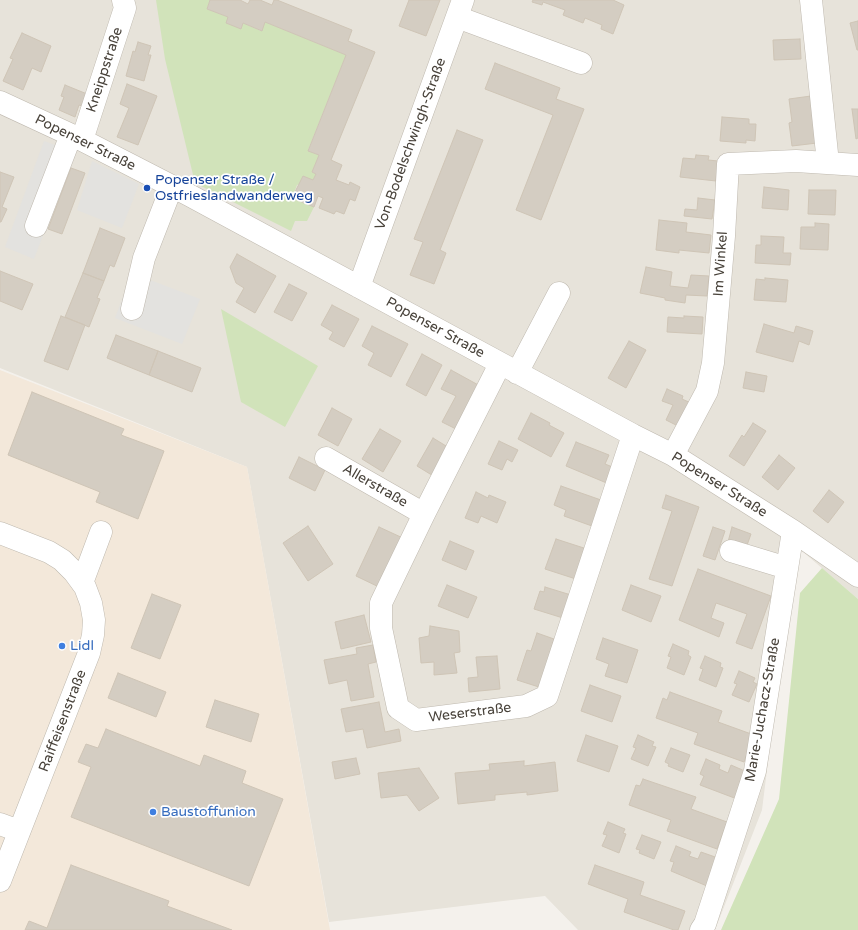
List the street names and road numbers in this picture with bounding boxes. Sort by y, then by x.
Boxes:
street label: Kneippstraße [83,25,127,115]
street label: Von-Bodelschwingh-Straße [372,56,450,232]
street label: Popenser Straße [32,111,138,175]
street label: Im Winkel [710,231,732,297]
street label: Popenser Straße [383,294,487,362]
street label: Popenser Straße [668,449,770,521]
street label: Allerstraße [339,461,411,511]
street label: Marie-Juchacz-Straße [742,637,784,783]
street label: Raiffeisenstraße [36,668,90,774]
street label: Weserstraße [428,700,512,726]

